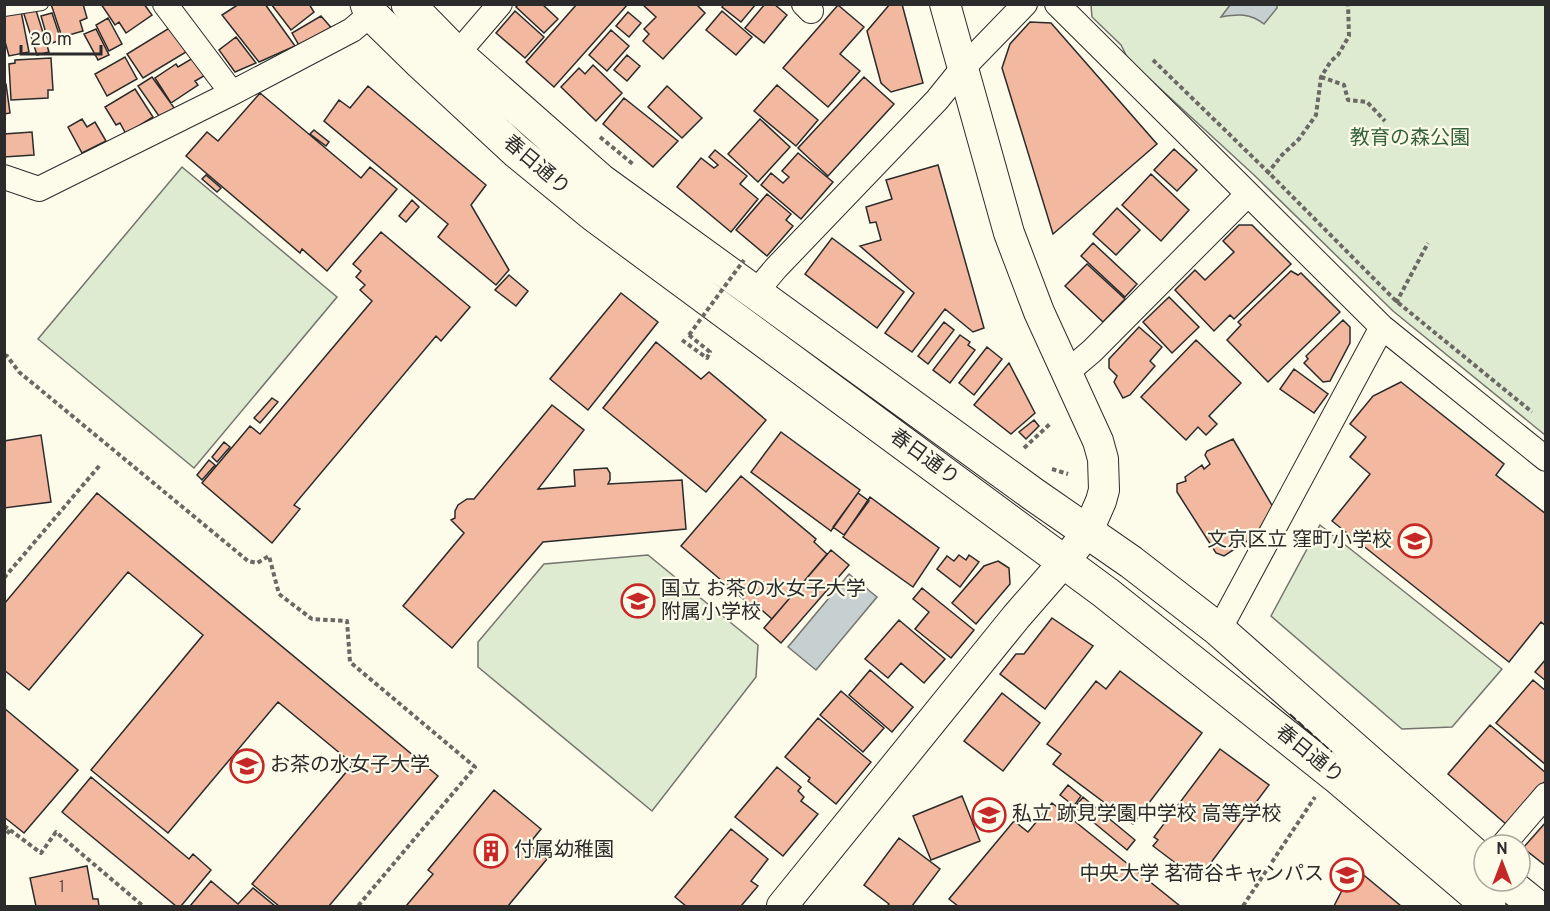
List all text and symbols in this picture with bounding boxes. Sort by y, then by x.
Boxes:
scale bar [21,18,100,56]
text: 20 m [30,29,72,52]
park label: 教育の森公園 [1350,126,1470,152]
street label: 春日通り [497,130,575,202]
street label: 春日通り [884,424,964,492]
school or university icon: 文京区立 窪町小学校 [1397,523,1433,559]
place label: 文京区立 窪町小学校 [1207,528,1392,554]
place label: 国立 お茶の水女子大学 附属小学校 [661,577,866,626]
school or university icon: 国立 お茶の水女子大学 附属小学校 [620,583,656,619]
street label: 春日通り [1270,720,1348,790]
school or university icon: お茶の水女子大学 [229,748,265,784]
place label: お茶の水女子大学 [270,753,430,779]
school or university icon: 私立 跡見学園中学校 高等学校 [971,797,1007,833]
place label: 私立 跡見学園中学校 高等学校 [1012,802,1281,828]
building icon: 付属幼稚園 [473,833,509,869]
north arrow [1472,833,1532,893]
place label: 付属幼稚園 [514,838,614,864]
text: N [1496,840,1508,860]
school or university icon: 中央大学 茗荷谷キャンパス [1329,857,1365,893]
place label: 中央大学 茗荷谷キャンパス [1079,862,1324,888]
house number: 1 [59,878,65,898]

